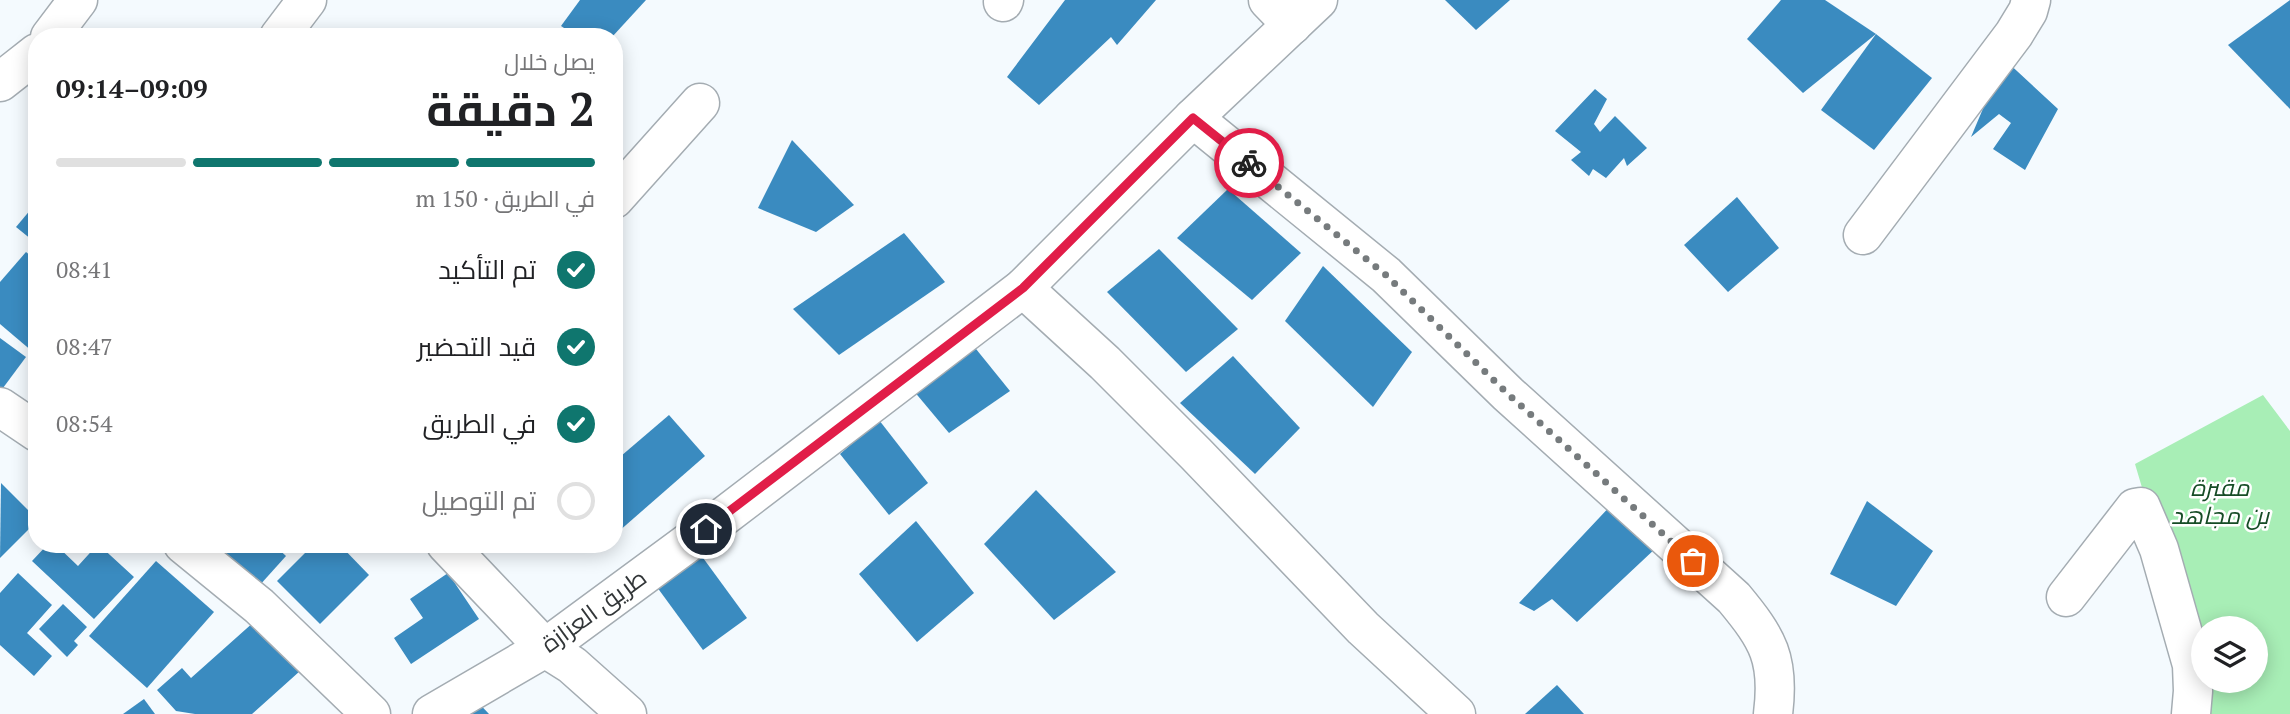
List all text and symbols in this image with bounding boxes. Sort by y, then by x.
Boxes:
text: يصل خلال [504,46,595,77]
text: 09:09–09:14 [56,71,208,105]
text: 2 دقيقة [427,78,595,139]
courier [1214,128,1284,198]
icon: bike [1230,144,1268,182]
text: في الطريق · 150 m [416,183,595,214]
icon: check [557,251,595,289]
text: تم التأكيد [438,252,536,286]
text: 08:41 [56,254,113,285]
icon: check [557,328,595,366]
text: قيد التحضير [417,329,536,363]
text: 08:47 [56,331,113,362]
icon: check [557,405,595,443]
text: في الطريق [422,406,536,440]
text: 08:54 [56,408,113,439]
park label: مقبرة بن مجاهد [2171,471,2271,531]
text: تم التوصيل [422,483,536,517]
pin [676,499,736,559]
icon: home [687,510,725,548]
pin [1663,531,1723,591]
icon: bag [1674,542,1712,580]
street label: طريق العزازة [534,561,653,659]
map controls [2191,616,2268,693]
button: layers [2191,616,2268,693]

